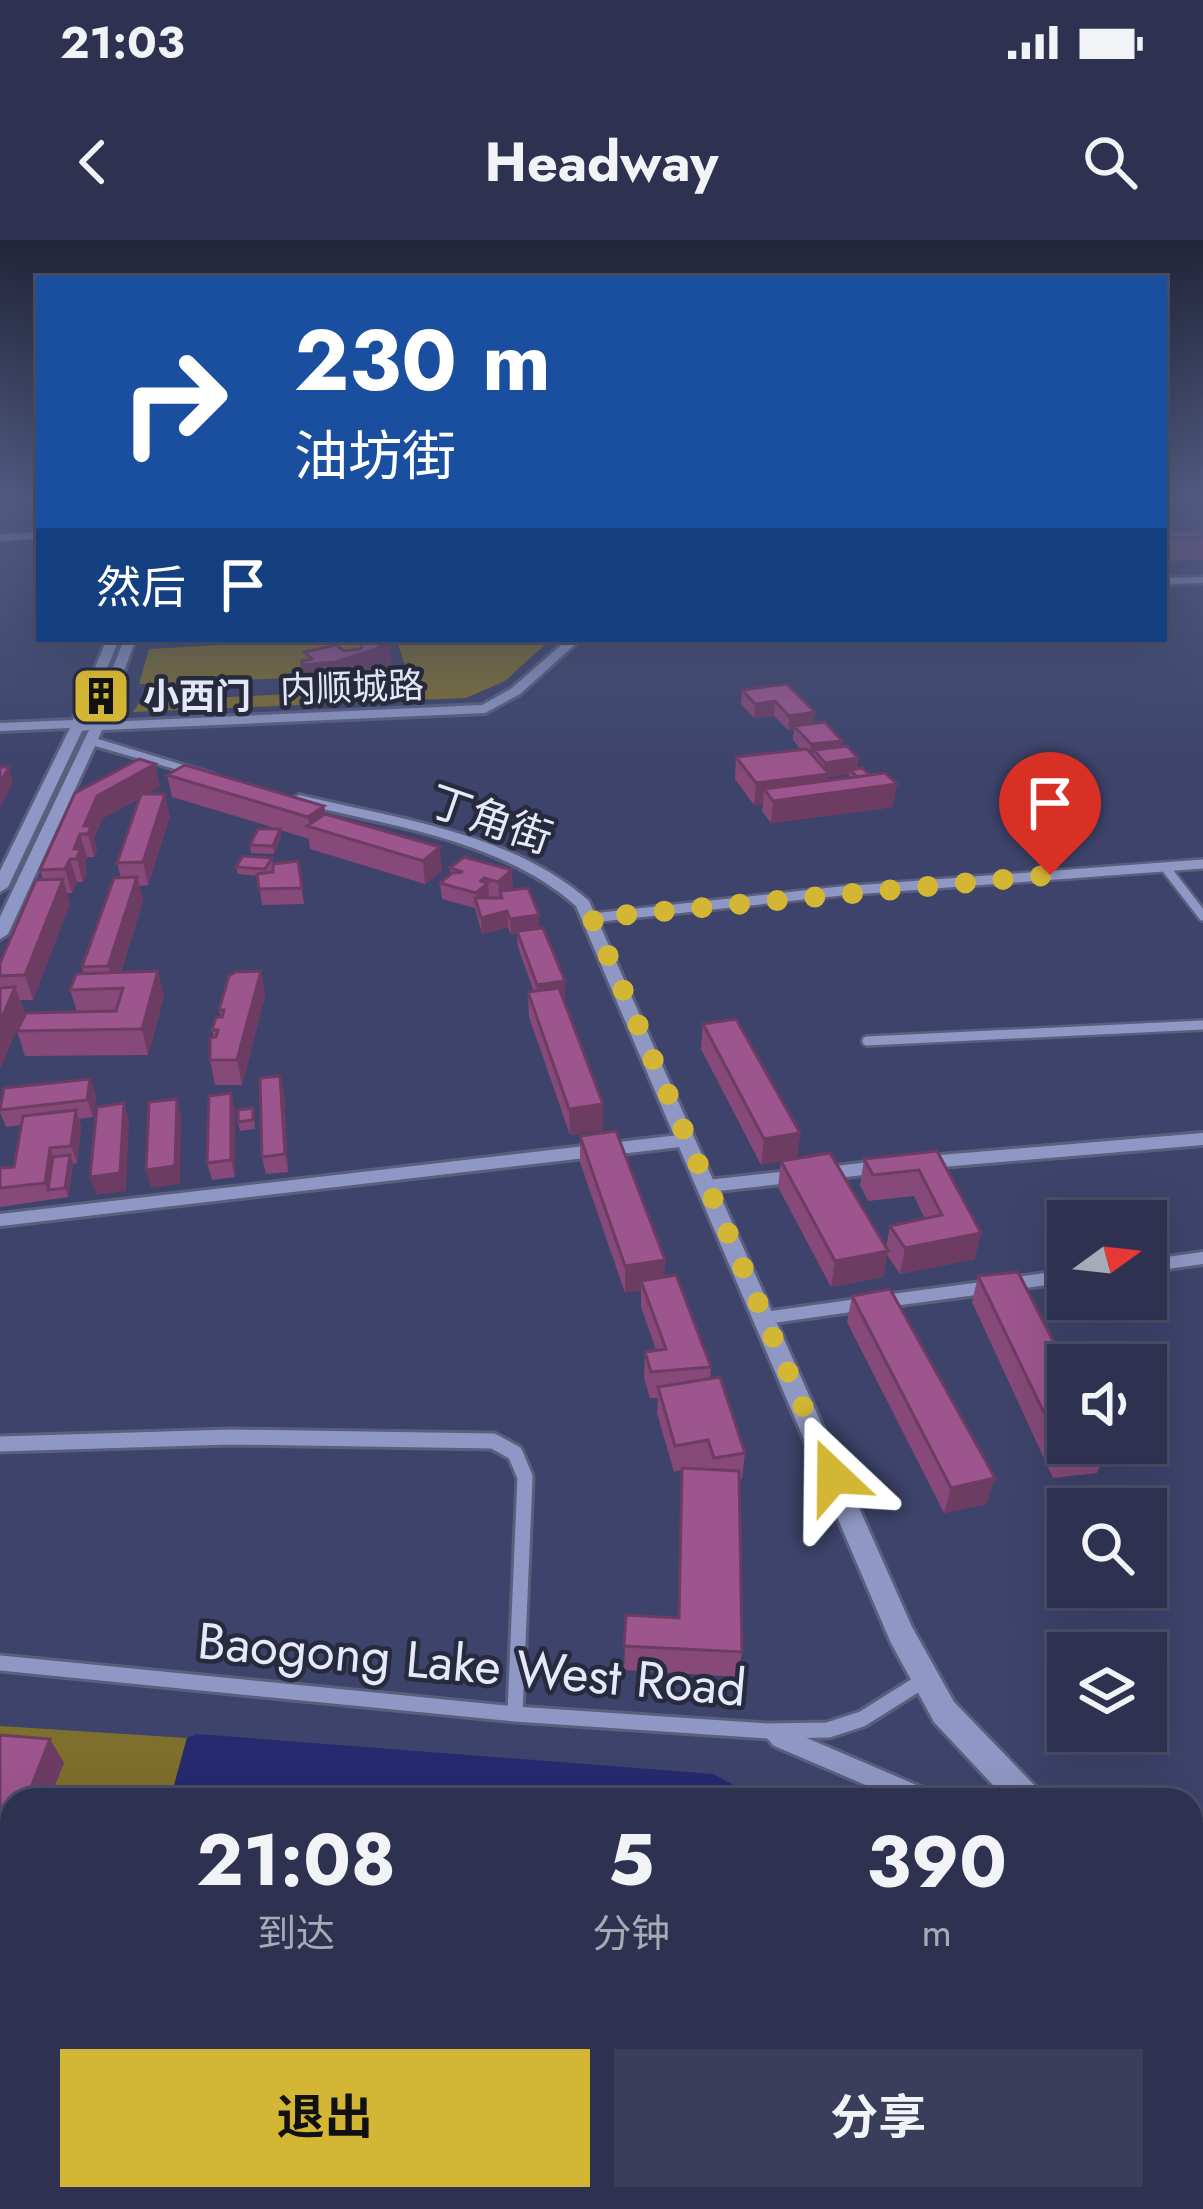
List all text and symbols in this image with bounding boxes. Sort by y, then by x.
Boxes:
text: 21:03 [60,10,185,75]
text: Headway [485,123,718,201]
icon: back [60,129,126,195]
icon: search [1077,129,1143,195]
text: 230 m [294,300,551,422]
icon: right [96,324,252,480]
text: 油坊街 [294,417,456,495]
icon: arrive [210,552,276,618]
text: 然后 [96,555,186,620]
street label: 内顺城路 [279,659,425,715]
building icon: 小西门 [70,665,132,727]
place label: 小西门 [143,670,251,722]
pin [999,752,1101,875]
street label: 丁角街 [421,770,560,869]
icon: arrive [1017,770,1083,836]
north arrow [1047,1200,1167,1320]
map controls [1047,1200,1167,1752]
button: sound [1047,1344,1167,1464]
position arrow [770,1413,896,1539]
button: search [1047,1488,1167,1608]
street label: Baogong Lake West Road [195,1603,749,1725]
button: layers [1047,1632,1167,1752]
text: 21:08 [196,1808,396,1912]
text: 5 [608,1808,654,1912]
text: 390 [866,1810,1007,1914]
text: m [921,1904,952,1961]
text: 到达 [257,1905,335,1962]
text: 分钟 [592,1905,670,1962]
button: 退出 [60,2049,590,2187]
button: 分享 [614,2049,1143,2187]

